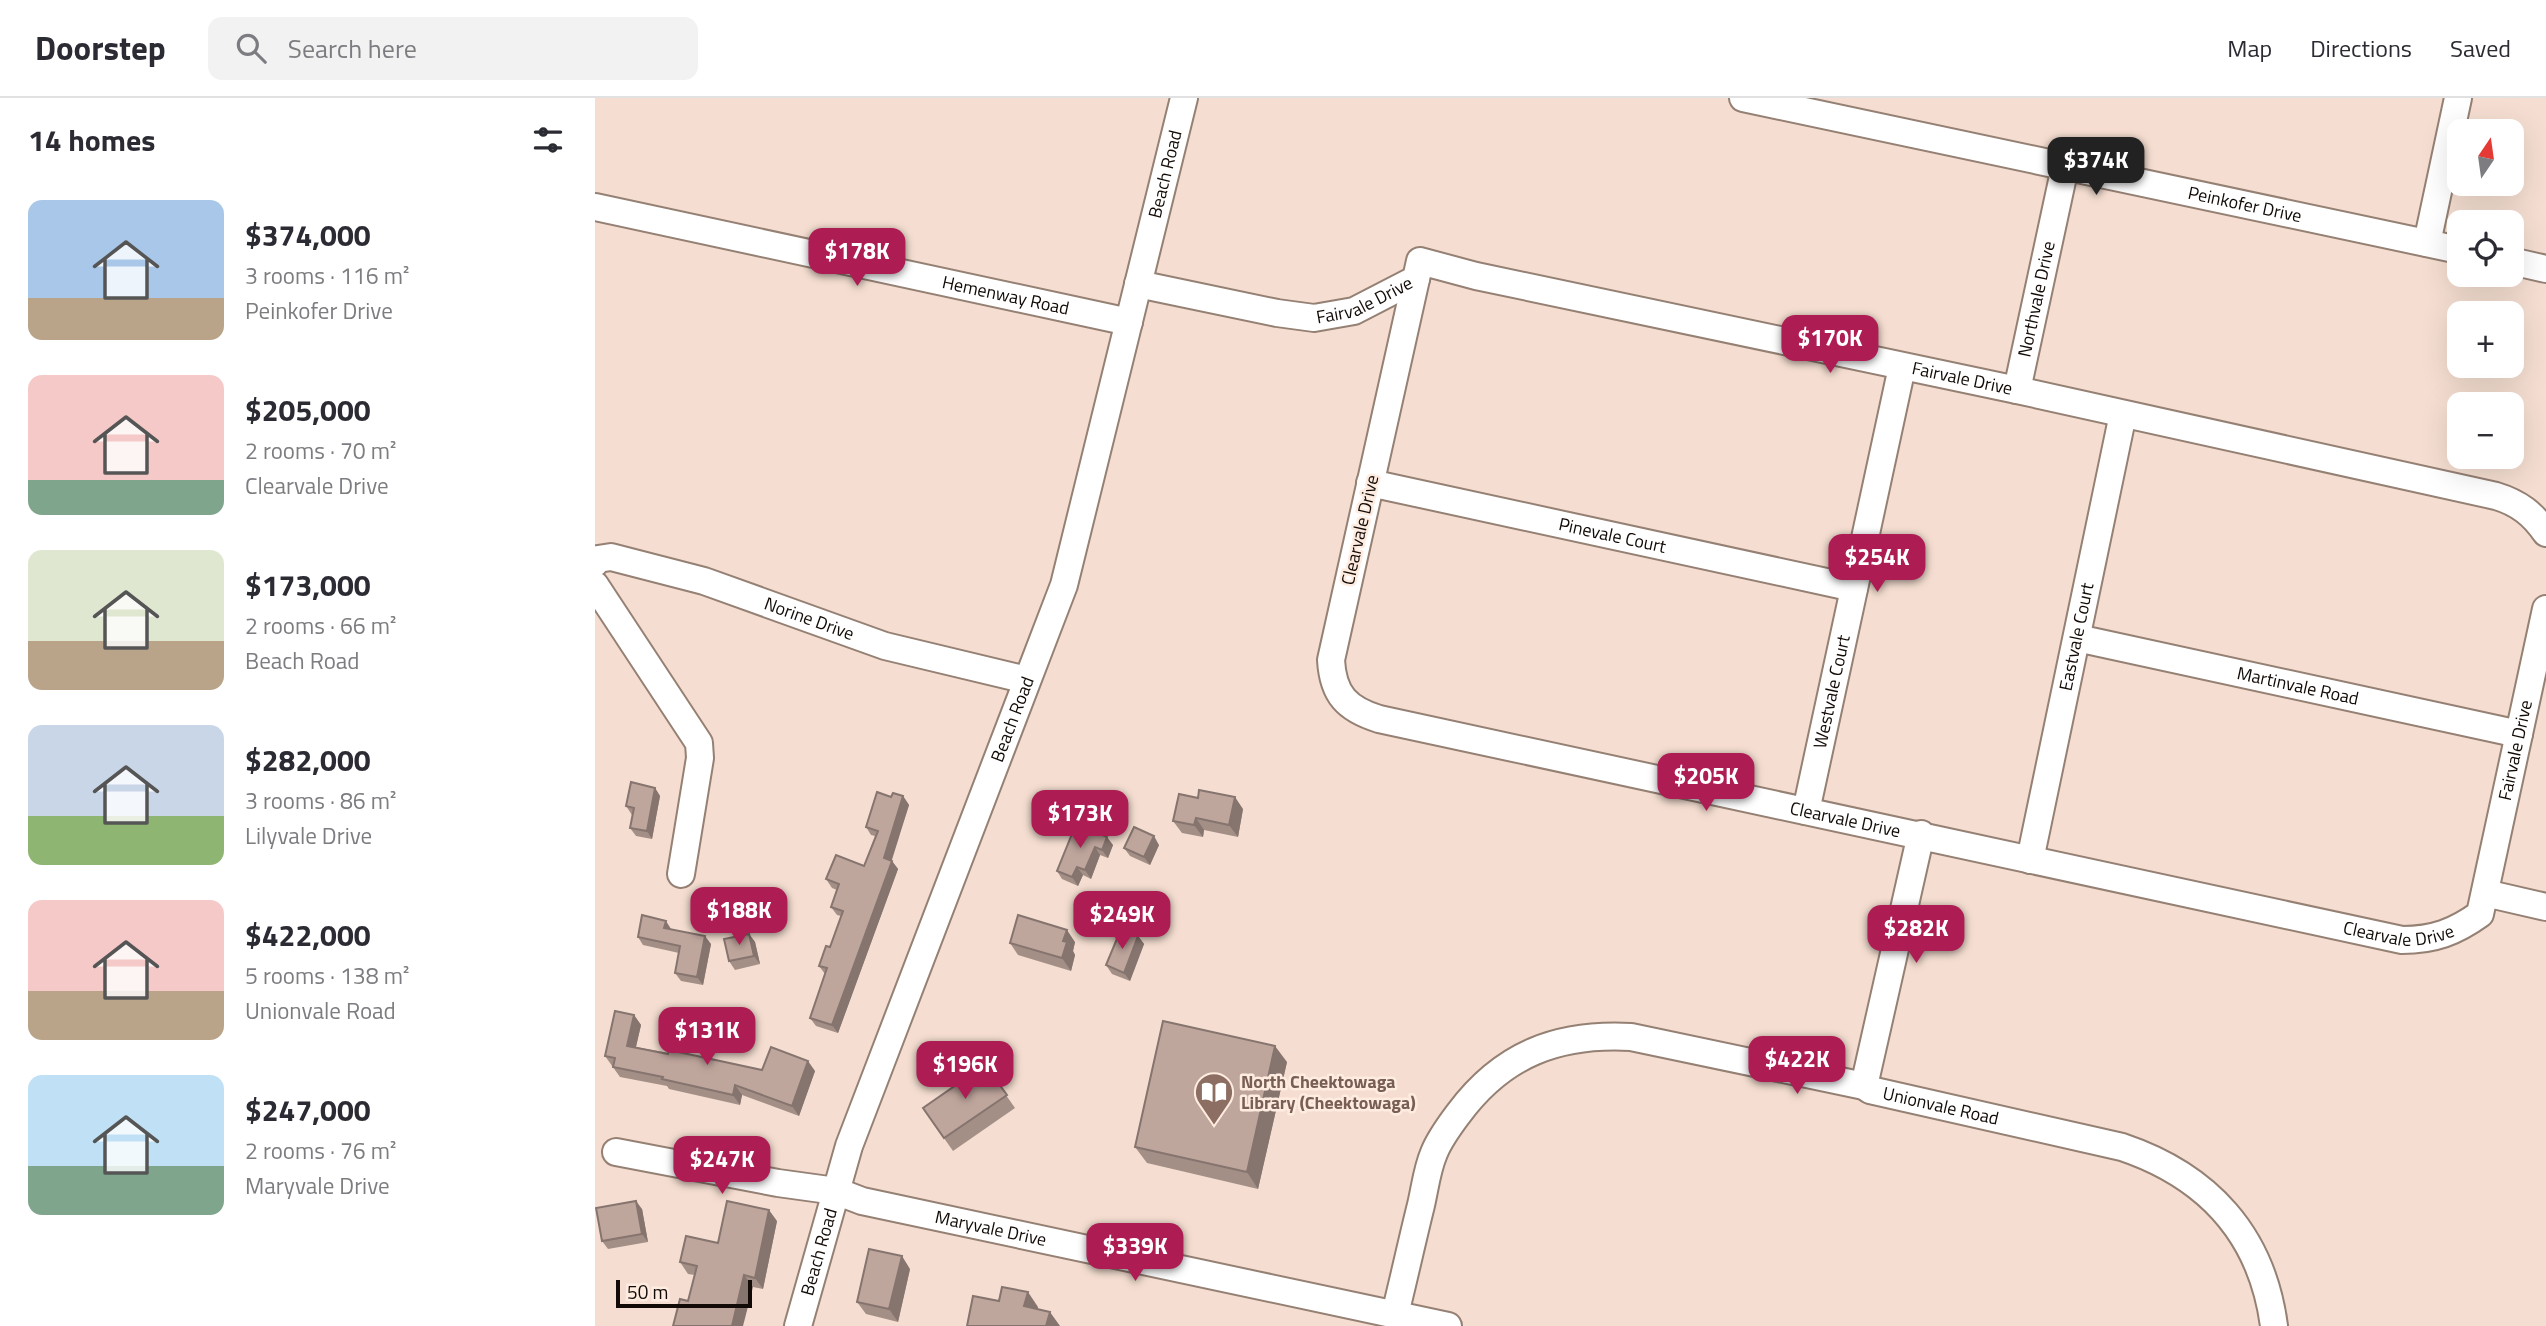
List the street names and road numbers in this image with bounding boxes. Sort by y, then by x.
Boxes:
street label: Beach Road [1141,127,1189,221]
street label: Peinkofer Drive [2186,179,2304,229]
street label: Northvale Drive [2010,238,2062,359]
street label: Hemenway Road [940,268,1072,322]
street label: Fairvale Drive [1314,269,1417,330]
street label: Fairvale Drive [1909,354,2015,402]
street label: Clearvale Drive [1334,472,1385,588]
street label: Pinevale Court [1556,510,1669,560]
street label: Eastvale Court [2052,580,2101,693]
street label: Norine Drive [761,590,858,647]
street label: Westvale Court [1806,632,1857,751]
street label: Martinvale Road [2234,659,2361,712]
street label: Beach Road [983,672,1041,766]
street label: Fairvale Drive [2491,697,2539,803]
street label: Clearvale Drive [1787,794,1903,844]
street label: Clearvale Drive [2341,914,2458,953]
street label: Unionvale Road [1880,1079,2001,1132]
street label: Maryvale Drive [933,1203,1049,1253]
street label: Beach Road [793,1205,844,1299]

